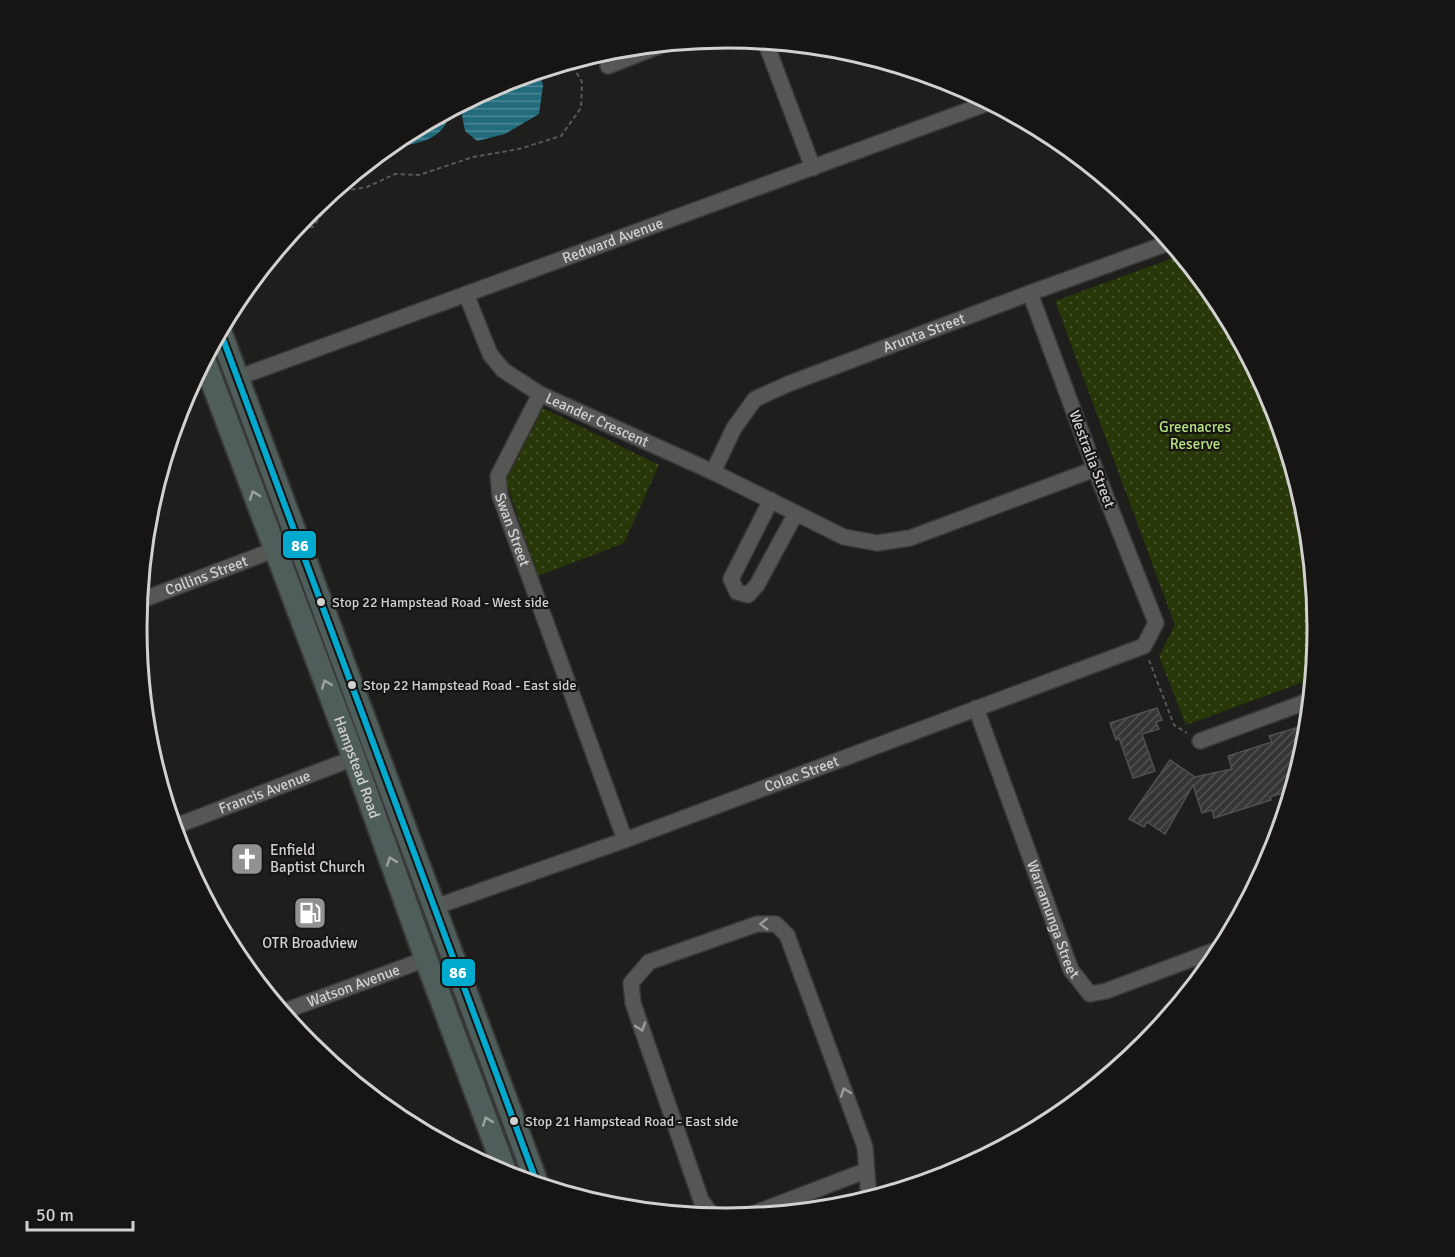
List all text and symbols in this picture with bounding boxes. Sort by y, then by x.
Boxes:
street label: Redward Avenue [560,214,666,267]
street label: Arunta Street [880,309,968,357]
street label: Leander Crescent [543,389,652,451]
street label: Westralia Street [1065,408,1119,510]
park label: Greenacres Reserve [1159,418,1231,453]
one-way arrow [248,490,261,501]
street label: Swan Street [491,490,534,569]
line badge: 86 [282,530,317,559]
text: 86 [291,536,309,556]
street label: Collins Street [163,552,250,599]
place label: Stop 22 Hampstead Road - West side [332,594,549,611]
marker: Stop 22 Hampstead Road - West side [315,596,327,608]
place label: Stop 22 Hampstead Road - East side [363,677,577,694]
one-way arrow [320,679,333,690]
marker: Stop 22 Hampstead Road - East side [346,679,358,691]
street label: Hampstead Road [330,713,384,821]
street label: Colac Street [762,752,841,796]
street label: Francis Avenue [216,766,313,818]
church icon: Enfield Baptist Church [229,841,265,877]
place label: Enfield Baptist Church [270,841,365,876]
one-way arrow [386,856,399,867]
street label: Warramunga Street [1023,858,1083,982]
fuel station icon: OTR Broadview [292,895,328,931]
one-way arrow [759,918,768,931]
place label: OTR Broadview [262,934,358,952]
line badge: 86 [441,958,476,987]
street label: Watson Avenue [304,960,402,1011]
text: 86 [449,963,467,983]
one-way arrow [634,1021,647,1032]
one-way arrow [839,1087,852,1098]
place label: Stop 21 Hampstead Road - East side [525,1113,739,1130]
marker: Stop 21 Hampstead Road - East side [508,1115,520,1127]
one-way arrow [481,1117,494,1127]
scale bar [27,1194,134,1232]
text: 50 m [36,1204,74,1226]

